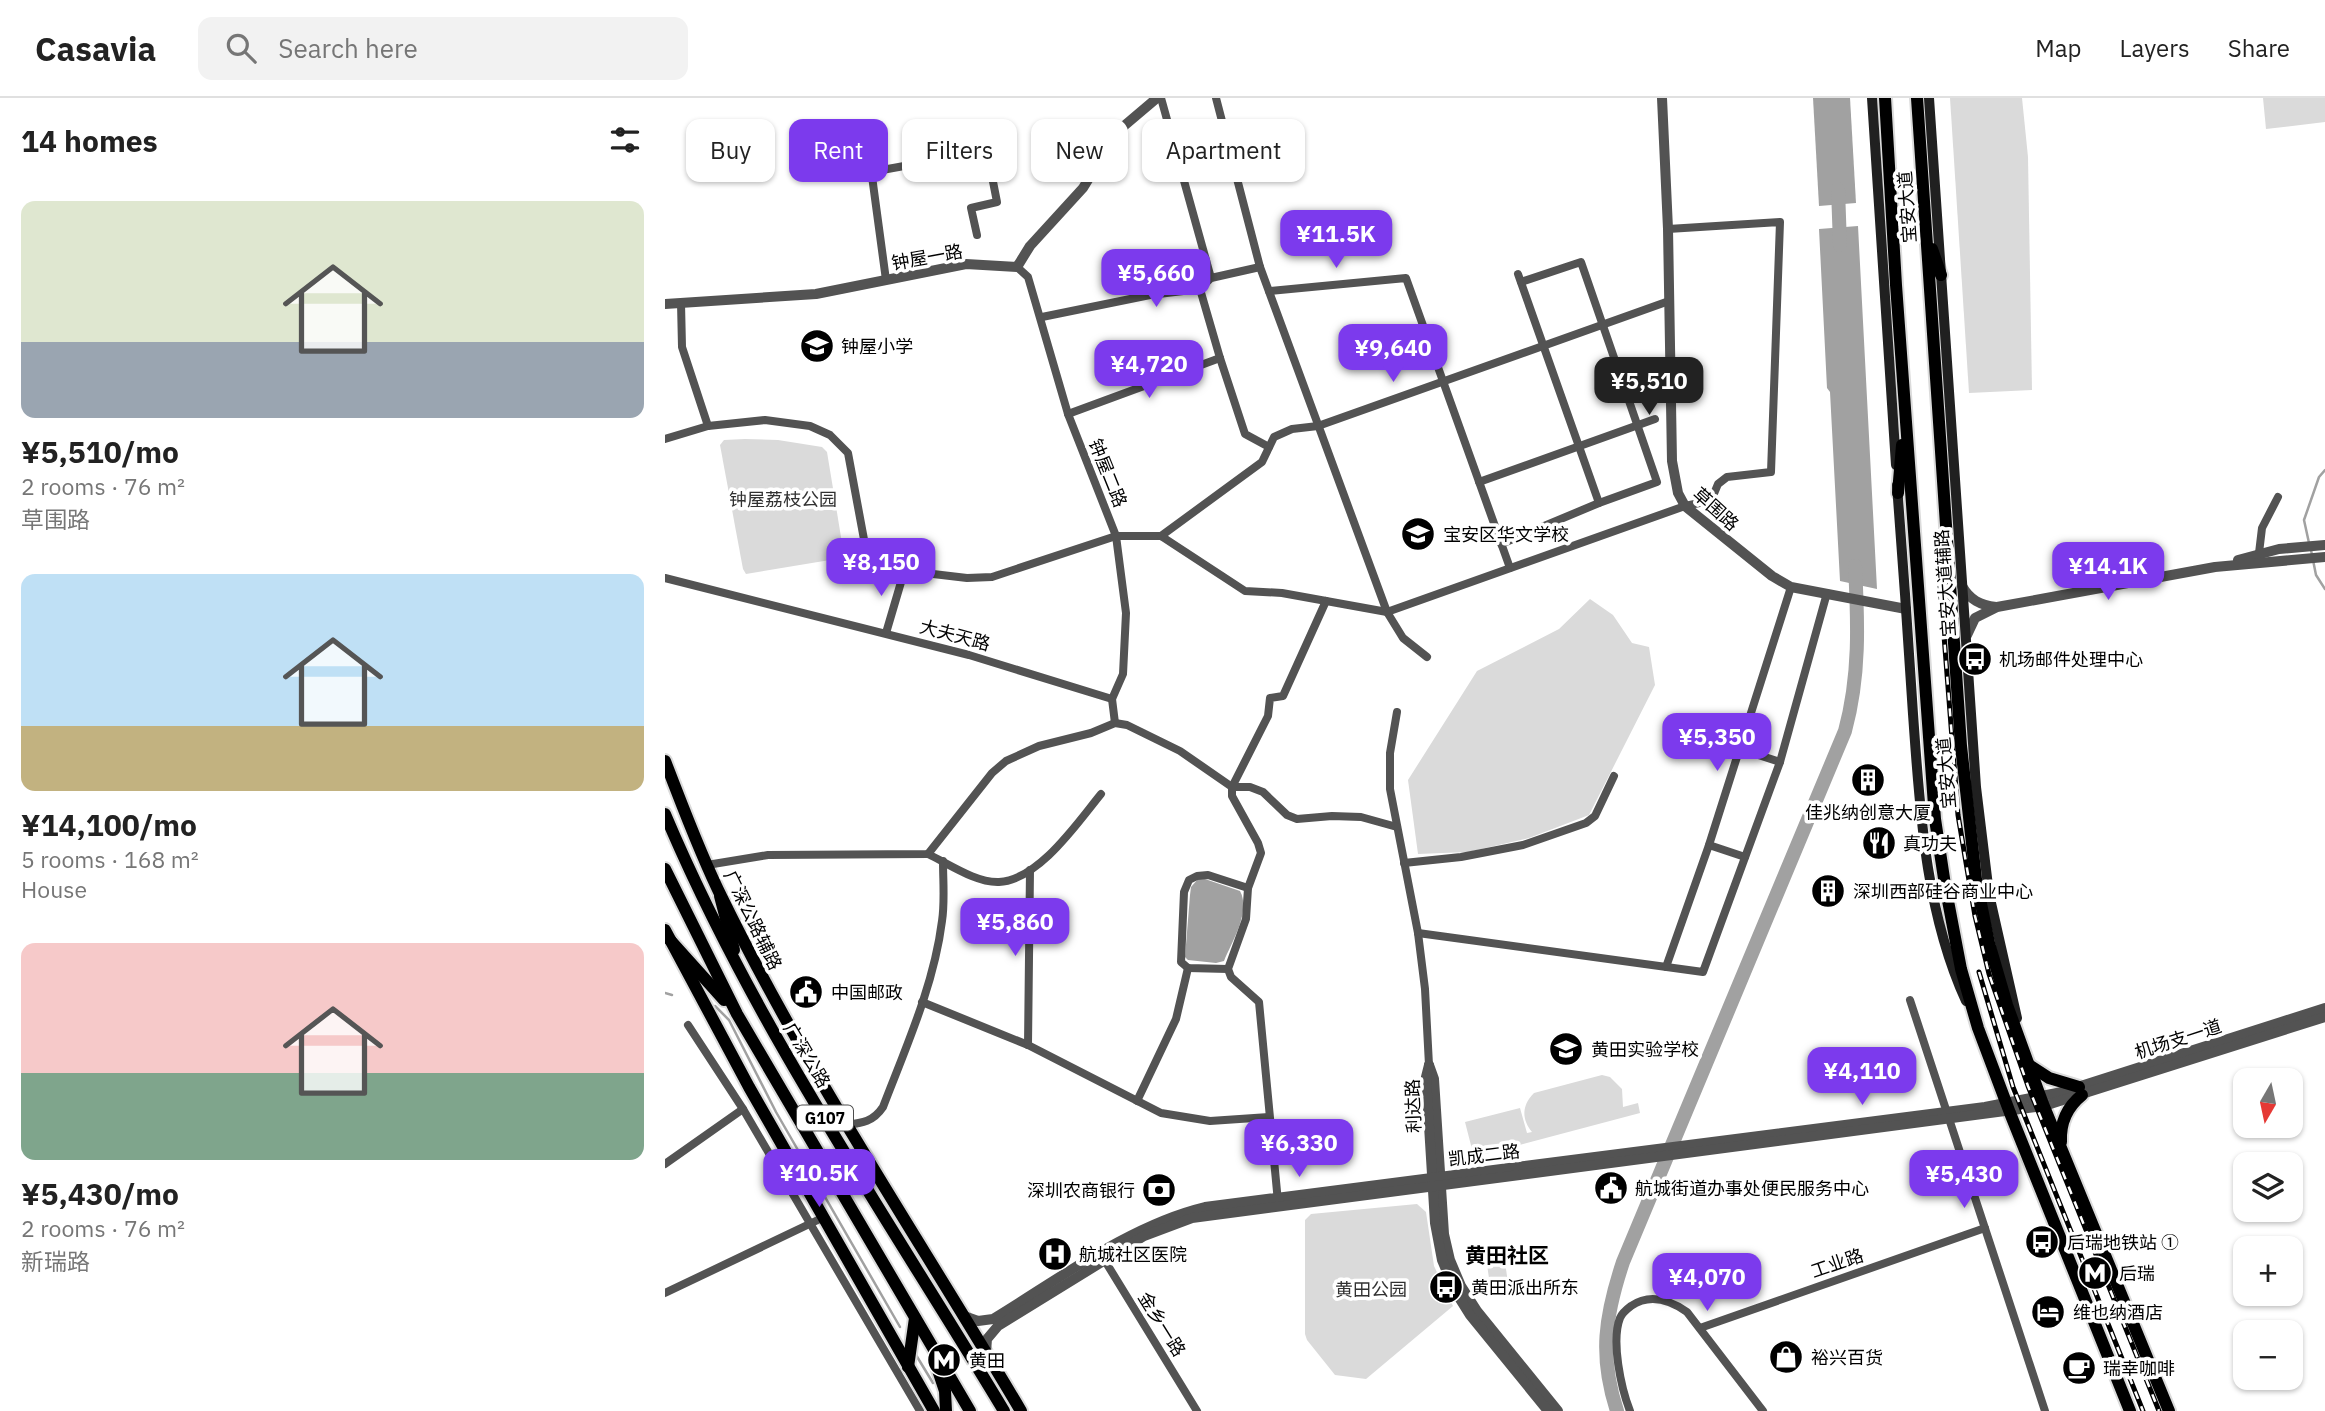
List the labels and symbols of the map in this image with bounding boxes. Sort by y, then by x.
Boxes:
street label: 宝安大道 [1893,170,1921,244]
pin: ¥11.5K [1279,211,1393,270]
street label: 钟屋一路 [890,239,964,275]
pin: ¥5,660 [1099,250,1213,309]
pin: ¥9,640 [1336,324,1450,384]
school or university icon: 钟屋小学 [798,327,836,365]
place label: 钟屋小学 [841,335,913,358]
pin: ¥4,720 [1092,341,1206,400]
pin: ¥5,510 [1592,358,1706,417]
street label: 钟屋二路 [1084,435,1132,511]
street label: 草围路 [1688,482,1744,536]
park label: 钟屋荔枝公园 [729,488,837,511]
school or university icon: 宝安区华文学校 [1399,515,1437,553]
place label: 宝安区华文学校 [1443,523,1569,546]
street label: 宝安大道辅路 [1930,528,1960,638]
pin: ¥8,150 [824,538,938,598]
pin: ¥14.1K [2051,542,2165,602]
street label: 大夫天路 [917,615,993,655]
bus stop icon: 机场邮件处理中心 [1956,640,1994,678]
place label: 机场邮件处理中心 [1999,648,2143,671]
pin: ¥5,350 [1660,714,1774,773]
street label: 宝安大道 [1931,736,1961,810]
building icon: 佳兆纳创意大厦 [1849,761,1887,799]
place label: 佳兆纳创意大厦 [1805,801,1931,824]
restaurant icon: 真功夫 [1860,824,1898,862]
place label: 真功夫 [1903,832,1957,855]
street label: 广深公路辅路 [719,866,787,974]
building icon: 深圳西部硅谷商业中心 [1809,872,1847,910]
place label: 深圳西部硅谷商业中心 [1853,880,2033,903]
pin: ¥5,860 [958,898,1072,958]
public building icon: 中国邮政 [787,973,825,1011]
place label: 中国邮政 [831,981,903,1004]
street label: 机场支一道 [2132,1014,2224,1064]
street label: 广深公路 [779,1018,835,1092]
school or university icon: 黄田实验学校 [1547,1030,1585,1068]
place label: 黄田实验学校 [1591,1038,1699,1061]
pin: ¥4,110 [1805,1048,1919,1107]
north arrow [2233,1068,2303,1138]
street label: 利达路 [1401,1079,1425,1133]
road number: G107 [797,1106,853,1130]
pin: ¥6,330 [1242,1119,1356,1179]
street label: 凯成二路 [1447,1139,1521,1171]
pin: ¥10.5K [762,1150,876,1209]
pin: ¥5,430 [1907,1150,2021,1210]
public building icon: 航城街道办事处便民服务中心 [1592,1169,1630,1207]
bank icon: 深圳农商银行 [1140,1171,1178,1209]
place label: 航城街道办事处便民服务中心 [1635,1177,1869,1200]
place label: 深圳农商银行 [1027,1179,1135,1202]
bus stop icon: 后瑞地铁站 ① [2023,1223,2061,1261]
place label: 后瑞地铁站 ① [2067,1231,2179,1254]
hospital icon: 航城社区医院 [1036,1235,1074,1273]
district label: 黄田社区 [1465,1241,1549,1269]
place label: 航城社区医院 [1079,1243,1187,1266]
street label: 工业路 [1808,1243,1866,1283]
pin: ¥4,070 [1650,1254,1764,1313]
metro station icon: 后瑞 [2076,1254,2114,1292]
place label: 后瑞 [2119,1262,2155,1285]
bus stop icon: 黄田派出所东 [1427,1268,1465,1306]
place label: 黄田派出所东 [1471,1276,1579,1299]
park label: 黄田公园 [1335,1278,1407,1301]
street label: 金乡一路 [1133,1287,1191,1361]
hotel icon: 维也纳酒店 [2029,1293,2067,1331]
place label: 维也纳酒店 [2073,1301,2163,1324]
shop icon: 裕兴百货 [1767,1338,1805,1376]
metro station icon: 黄田 [925,1341,963,1379]
place label: 裕兴百货 [1811,1346,1883,1369]
place label: 黄田 [969,1349,1005,1372]
cafe icon: 瑞幸咖啡 [2060,1349,2098,1387]
place label: 瑞幸咖啡 [2103,1357,2175,1380]

